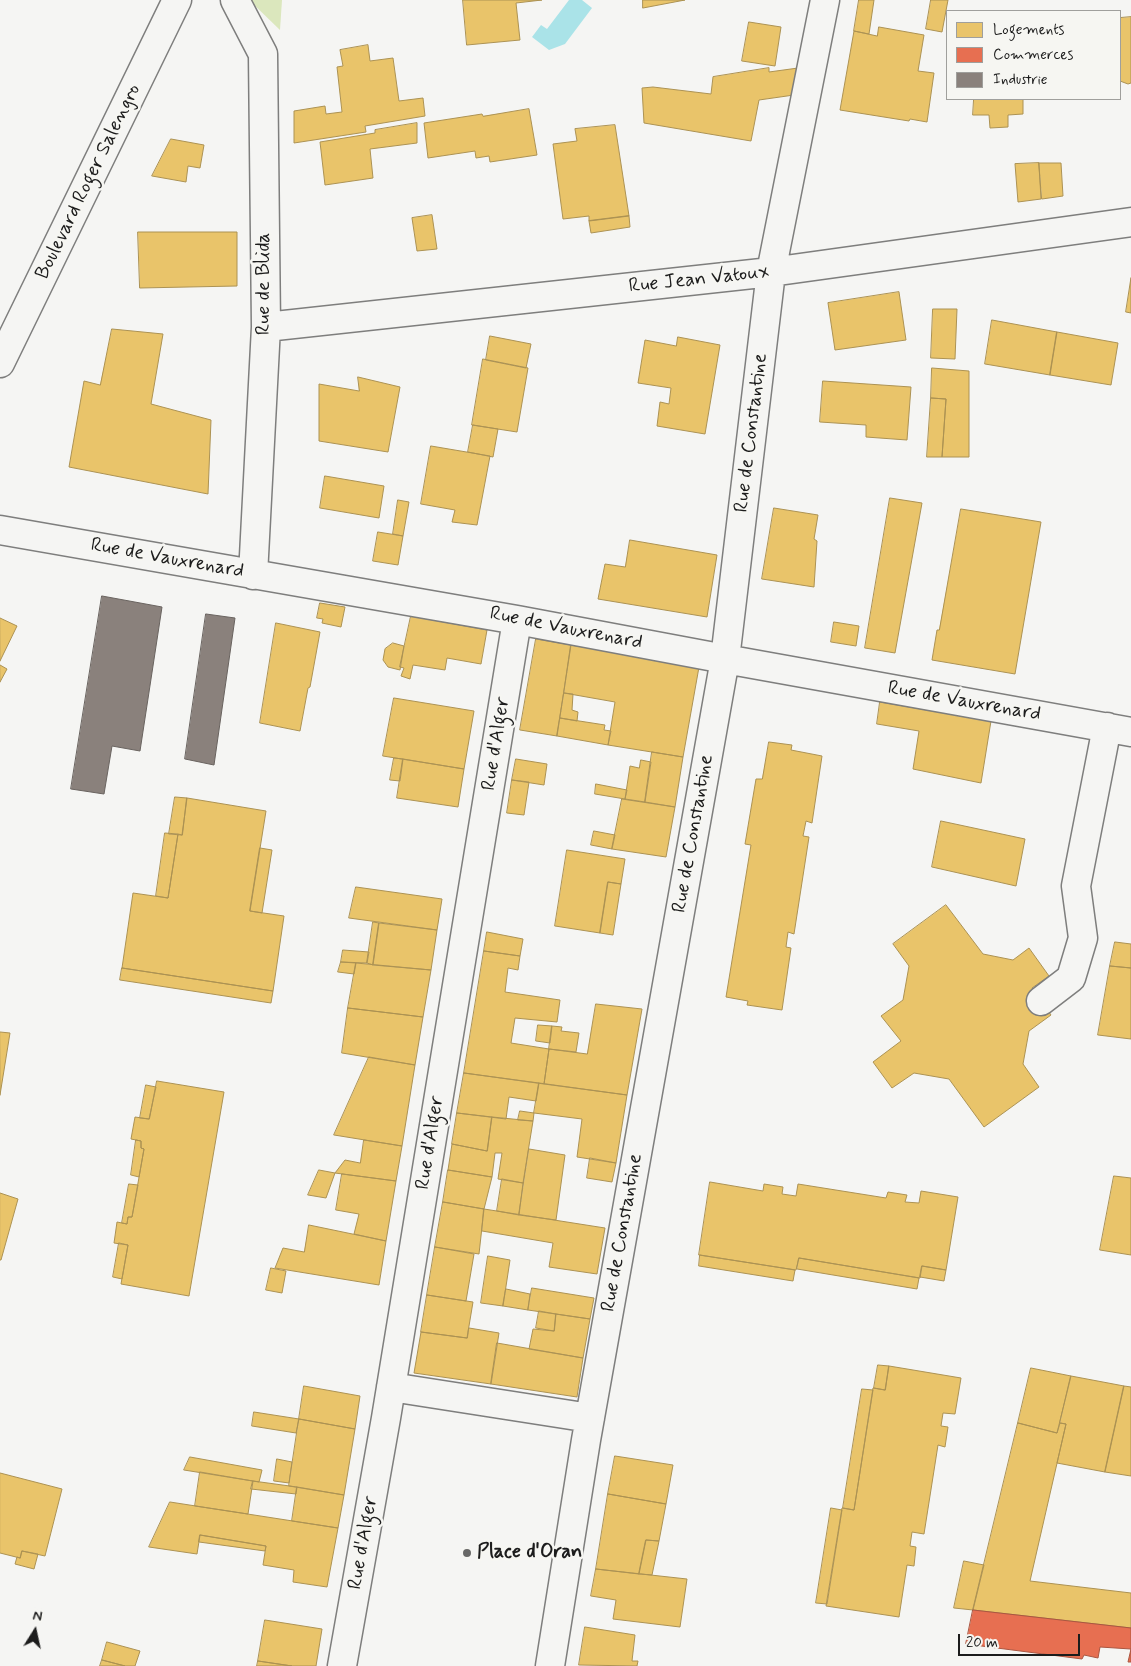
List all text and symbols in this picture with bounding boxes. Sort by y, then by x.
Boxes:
legend [946,10,1121,100]
text: Logements [993,20,1065,40]
text: Commerces [993,45,1073,65]
text: Industrie [993,70,1048,90]
street label: Boulevard Roger Salengro [31,80,147,284]
street label: Rue de Blida [253,233,277,335]
street label: Rue Jean Vatoux [628,261,770,299]
street label: Rue de Constantine [730,352,774,514]
street label: Rue de Vauxrenard [89,534,245,584]
street label: Rue de Vauxrenard [488,602,644,656]
street label: Rue de Vauxrenard [886,677,1042,727]
street label: Rue d'Alger [478,696,516,792]
street label: Rue de Constantine [668,753,720,915]
street label: Rue d'Alger [412,1095,450,1191]
street label: Rue de Constantine [597,1152,649,1314]
street label: Rue d'Alger [344,1494,384,1592]
place label: Place d'Oran [477,1541,582,1565]
marker: Place d'Oran [461,1547,473,1559]
north arrow [10,1606,60,1656]
text: N [31,1607,44,1626]
scale bar [961,1624,1084,1656]
text: 20 m [966,1633,998,1653]

